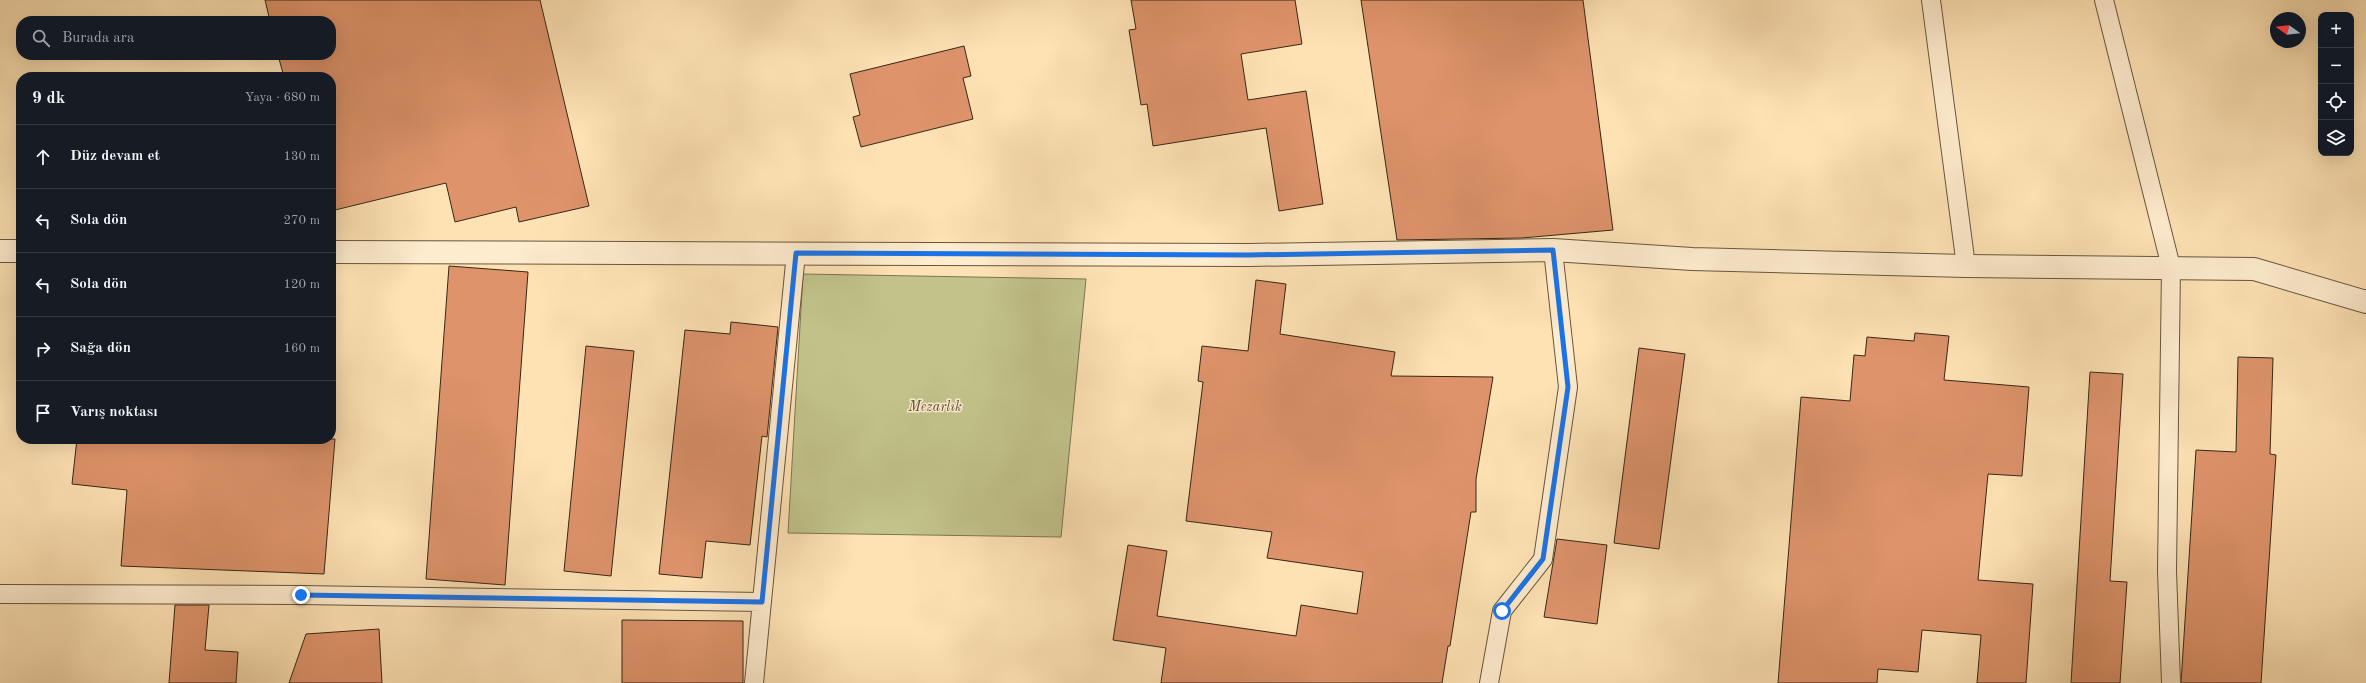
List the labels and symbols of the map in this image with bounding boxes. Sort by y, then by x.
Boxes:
north arrow [2270,12,2306,48]
park label: Mezarlık [907,400,962,414]
route end [292,586,310,604]
route start [1493,602,1511,620]

